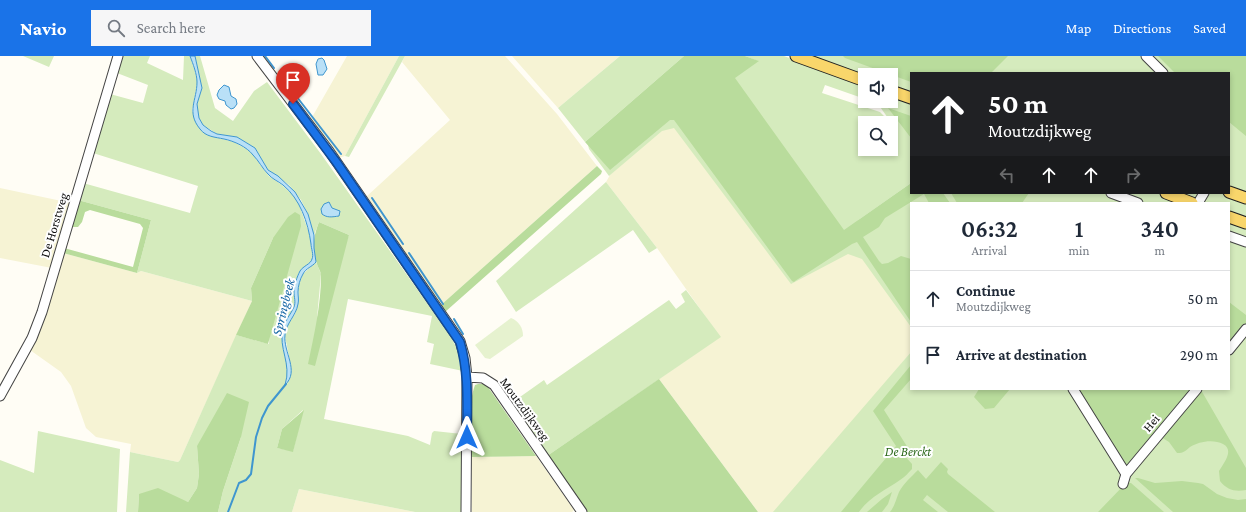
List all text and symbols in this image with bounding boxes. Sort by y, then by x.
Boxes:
search box [91,10,371,46]
icon: search [105,17,127,39]
text: Navio [20,18,67,39]
text: Search here [137,20,206,36]
text: Map [1066,20,1091,36]
text: Directions [1113,20,1171,36]
text: Saved [1193,20,1226,36]
pin [276,63,310,104]
map controls [858,68,898,156]
button: sound [858,68,898,108]
icon: arrive [282,69,304,91]
icon: ahead [922,88,974,140]
text: 50 m [988,88,1048,119]
button: search [858,116,898,156]
text: Moutzdijkweg [988,121,1092,141]
icon: left [996,164,1018,186]
icon: ahead [1038,164,1060,186]
icon: ahead [1080,164,1102,186]
icon: right [1122,164,1144,186]
street label: De Horstweg [37,190,71,259]
text: 06:32 [961,215,1018,242]
text: 1 [1075,215,1083,242]
text: 340 [1141,215,1179,242]
text: Arrival [972,243,1007,258]
text: min [1069,243,1089,258]
text: m [1154,243,1165,258]
water label: Springbeek [268,276,298,337]
text: Continue [956,283,1015,299]
icon: ahead [922,288,944,310]
text: 50 m [1188,291,1218,307]
text: Moutzdijkweg [956,299,1031,314]
icon: arrive [922,344,944,366]
text: Arrive at destination [956,347,1087,363]
text: 290 m [1180,347,1218,363]
street label: Moutzdijkweg [496,374,553,445]
street label: Hei [1140,411,1163,435]
position arrow [446,416,488,458]
park label: De Berckt [885,444,931,459]

